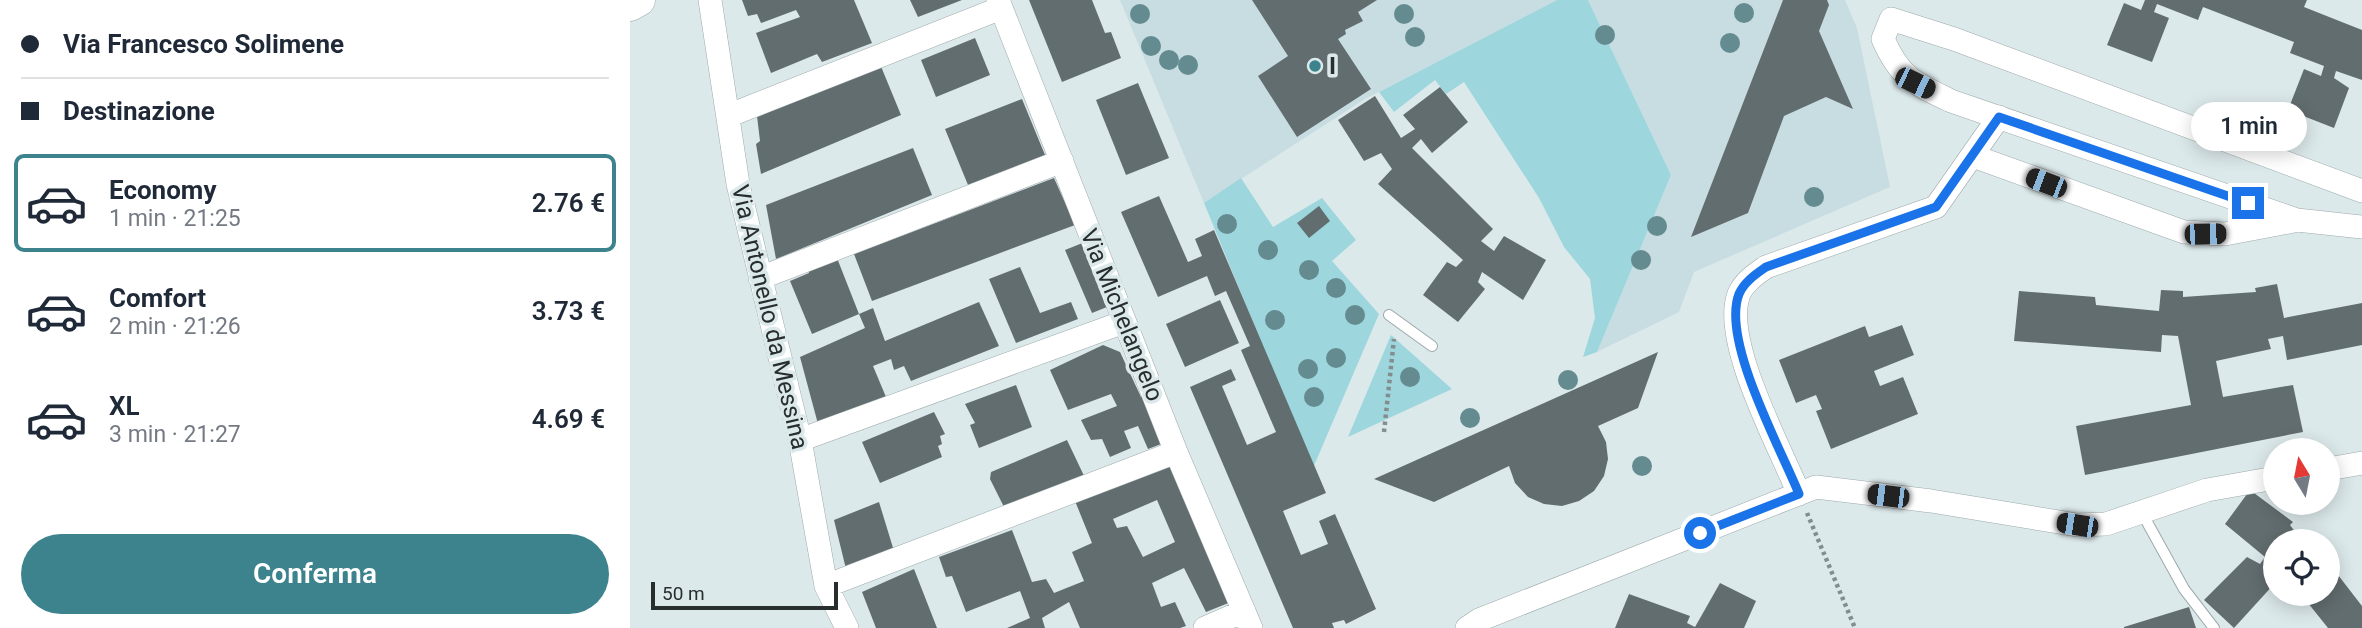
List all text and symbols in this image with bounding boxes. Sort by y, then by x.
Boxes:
text: Via Francesco Solimene [63,29,344,59]
place label: I [1329,52,1336,80]
marker: I [1307,58,1323,74]
car [1892,64,1939,102]
text: Destinazione [63,96,215,126]
callout: 1 min [2190,102,2306,150]
text: 1 min [2220,113,2278,140]
car [2023,166,2070,200]
icon: car [25,172,88,235]
text: Economy [109,175,216,205]
street label: Via Antonello da Messina [726,182,814,452]
route end [2232,187,2264,219]
text: 2.76 € [532,188,605,218]
text: 1 min · 21:25 [109,205,241,232]
car [2184,223,2227,245]
street label: Via Michelangelo [1075,225,1169,405]
icon: car [25,280,88,343]
text: Comfort [109,283,206,313]
text: 3.73 € [532,296,605,326]
text: 2 min · 21:26 [109,313,241,340]
icon: car [25,388,88,451]
text: XL [109,391,140,421]
text: 4.69 € [532,404,605,434]
text: 3 min · 21:27 [109,421,241,448]
north arrow [2263,438,2340,514]
map controls [2263,438,2340,606]
car [1866,483,1911,509]
car [2055,511,2100,539]
route start [1684,517,1716,549]
button: locate [2263,529,2340,606]
button: Conferma [21,534,609,614]
scale bar [651,579,838,611]
text: 50 m [662,582,705,605]

